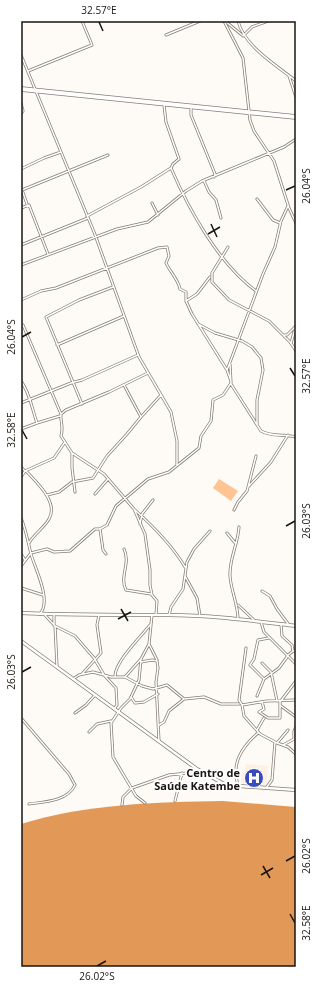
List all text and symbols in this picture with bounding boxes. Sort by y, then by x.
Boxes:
text: 32.57°E [81,3,117,17]
text: 26.04°S [299,168,313,204]
text: 26.04°S [4,319,18,355]
text: 32.57°E [299,358,313,394]
text: 32.58°E [4,412,18,448]
text: 26.03°S [299,503,313,539]
text: 26.03°S [4,654,18,690]
place label: Centro de Saúde Katembe [154,765,241,793]
hospital icon: Centro de Saúde Katembe [243,767,265,789]
text: 26.02°S [299,838,313,874]
text: 32.58°E [299,905,313,941]
text: 26.02°S [79,969,115,983]

